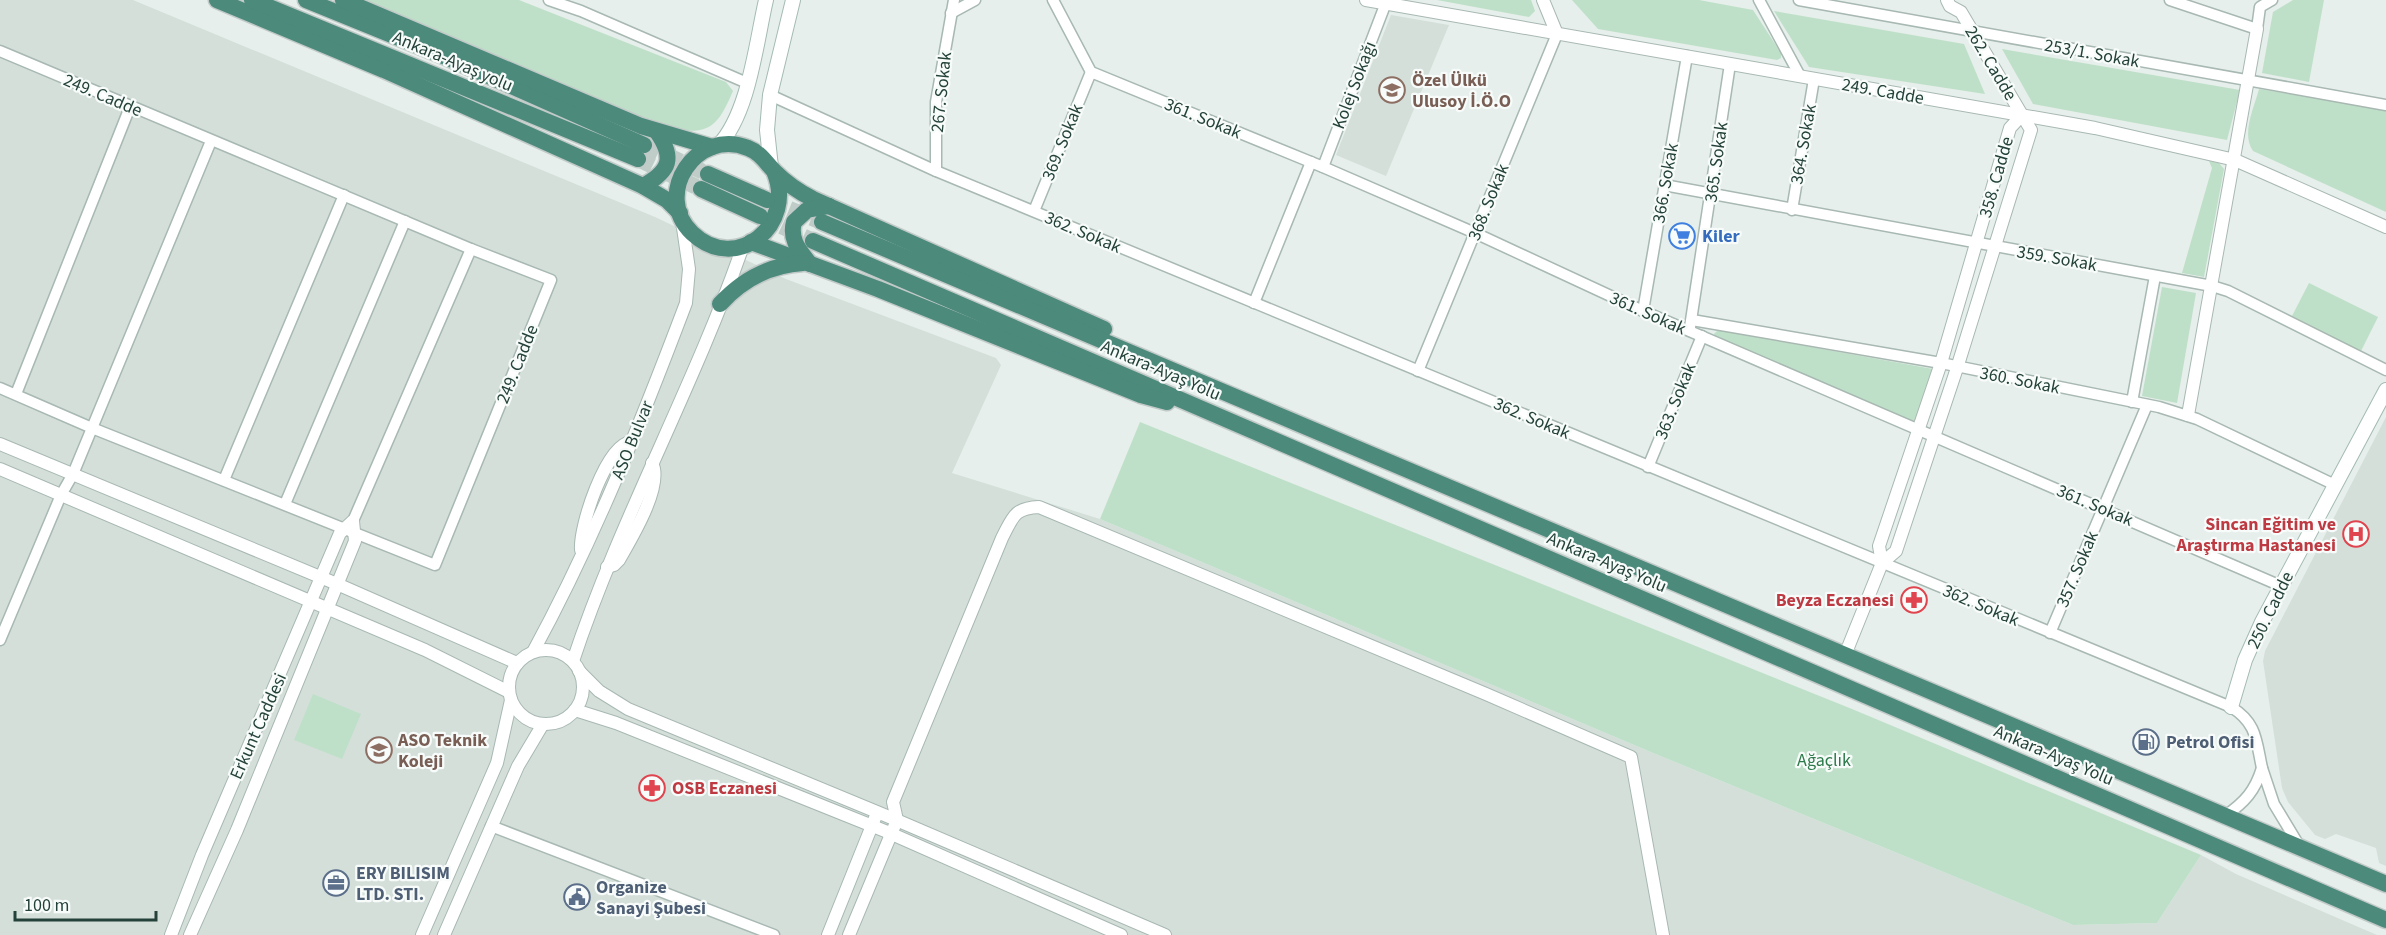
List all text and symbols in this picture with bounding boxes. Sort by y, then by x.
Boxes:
street label: 262. Cadde [1958,21,2023,105]
street label: Ankara-Ayaş yolu [389,25,517,98]
street label: 253/1. Sokak [2042,33,2142,74]
street label: Kolej Sokağı [1326,38,1383,133]
street label: 267. Sokak [925,50,958,134]
street label: 249. Cadde [60,68,146,123]
place label: Özel Ülkü Ulusoy İ.Ö.O [1412,68,1511,114]
street label: 249. Cadde [1840,72,1926,111]
school or university icon: Özel Ülkü Ulusoy İ.Ö.O [1377,75,1407,105]
street label: 361. Sokak [1161,92,1245,145]
street label: 369. Sokak [1036,100,1089,184]
street label: 364. Sokak [1784,102,1823,186]
street label: 365. Sokak [1698,120,1735,204]
street label: 358. Cadde [1973,134,2020,221]
street label: 366. Sokak [1646,141,1685,225]
street label: 368. Sokak [1462,160,1515,244]
street label: 362. Sokak [1041,205,1125,260]
supermarket icon: Kiler [1667,221,1697,251]
place label: Kiler [1702,224,1740,249]
street label: 359. Sokak [2015,239,2099,278]
street label: 361. Sokak [1606,286,1690,341]
street label: 249. Cadde [490,321,545,407]
street label: Ankara-Ayaş Yolu [1097,334,1225,407]
street label: 363. Sokak [1649,359,1702,443]
street label: 360. Sokak [1978,360,2062,401]
street label: 362. Sokak [1490,391,1574,446]
street label: ASO Bulvar [605,396,660,483]
street label: 361. Sokak [2053,478,2137,533]
place label: Sincan Eğitim ve Araştırma Hastanesi [2176,512,2336,558]
hospital icon: Sincan Eğitim ve Araştırma Hastanesi [2341,519,2371,549]
street label: Ankara-Ayaş Yolu [1543,526,1671,599]
street label: 357. Sokak [2050,527,2105,611]
street label: 250. Cadde [2241,567,2300,653]
street label: 362. Sokak [1939,578,2023,633]
pharmacy icon: Beyza Eczanesi [1899,585,1929,615]
place label: Beyza Eczanesi [1776,588,1894,613]
street label: Erkunt Caddesi [224,669,293,783]
street label: Ankara-Ayaş Yolu [1990,719,2118,792]
fuel station icon: Petrol Ofisi [2131,727,2161,757]
place label: ASO Teknik Koleji [397,728,487,774]
place label: Petrol Ofisi [2166,730,2254,755]
school or university icon: ASO Teknik Koleji [364,735,394,765]
park label: Ağaçlık [1797,748,1851,773]
pharmacy icon: OSB Eczanesi [637,773,667,803]
place label: OSB Eczanesi [672,776,777,801]
place label: ERY BILISIM LTD. STI. [356,861,450,907]
office icon: ERY BILISIM LTD. STI. [321,868,351,898]
place label: Organize Sanayi Şubesi [596,875,706,921]
public building icon: Organize Sanayi Şubesi [562,882,592,912]
scale bar [15,884,156,922]
text: 100 m [24,893,69,918]

